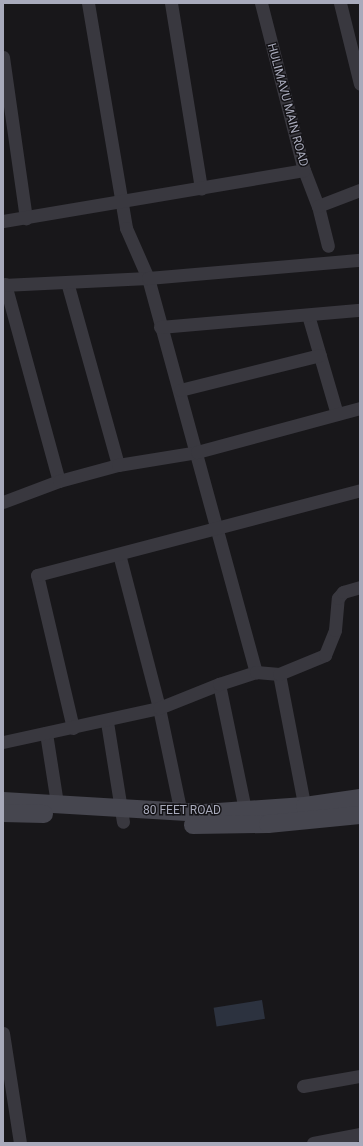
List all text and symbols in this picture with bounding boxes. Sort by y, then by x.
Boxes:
street label: HULIMAVU MAIN ROAD [264,42,310,168]
street label: 80 FEET ROAD [143,804,221,818]

